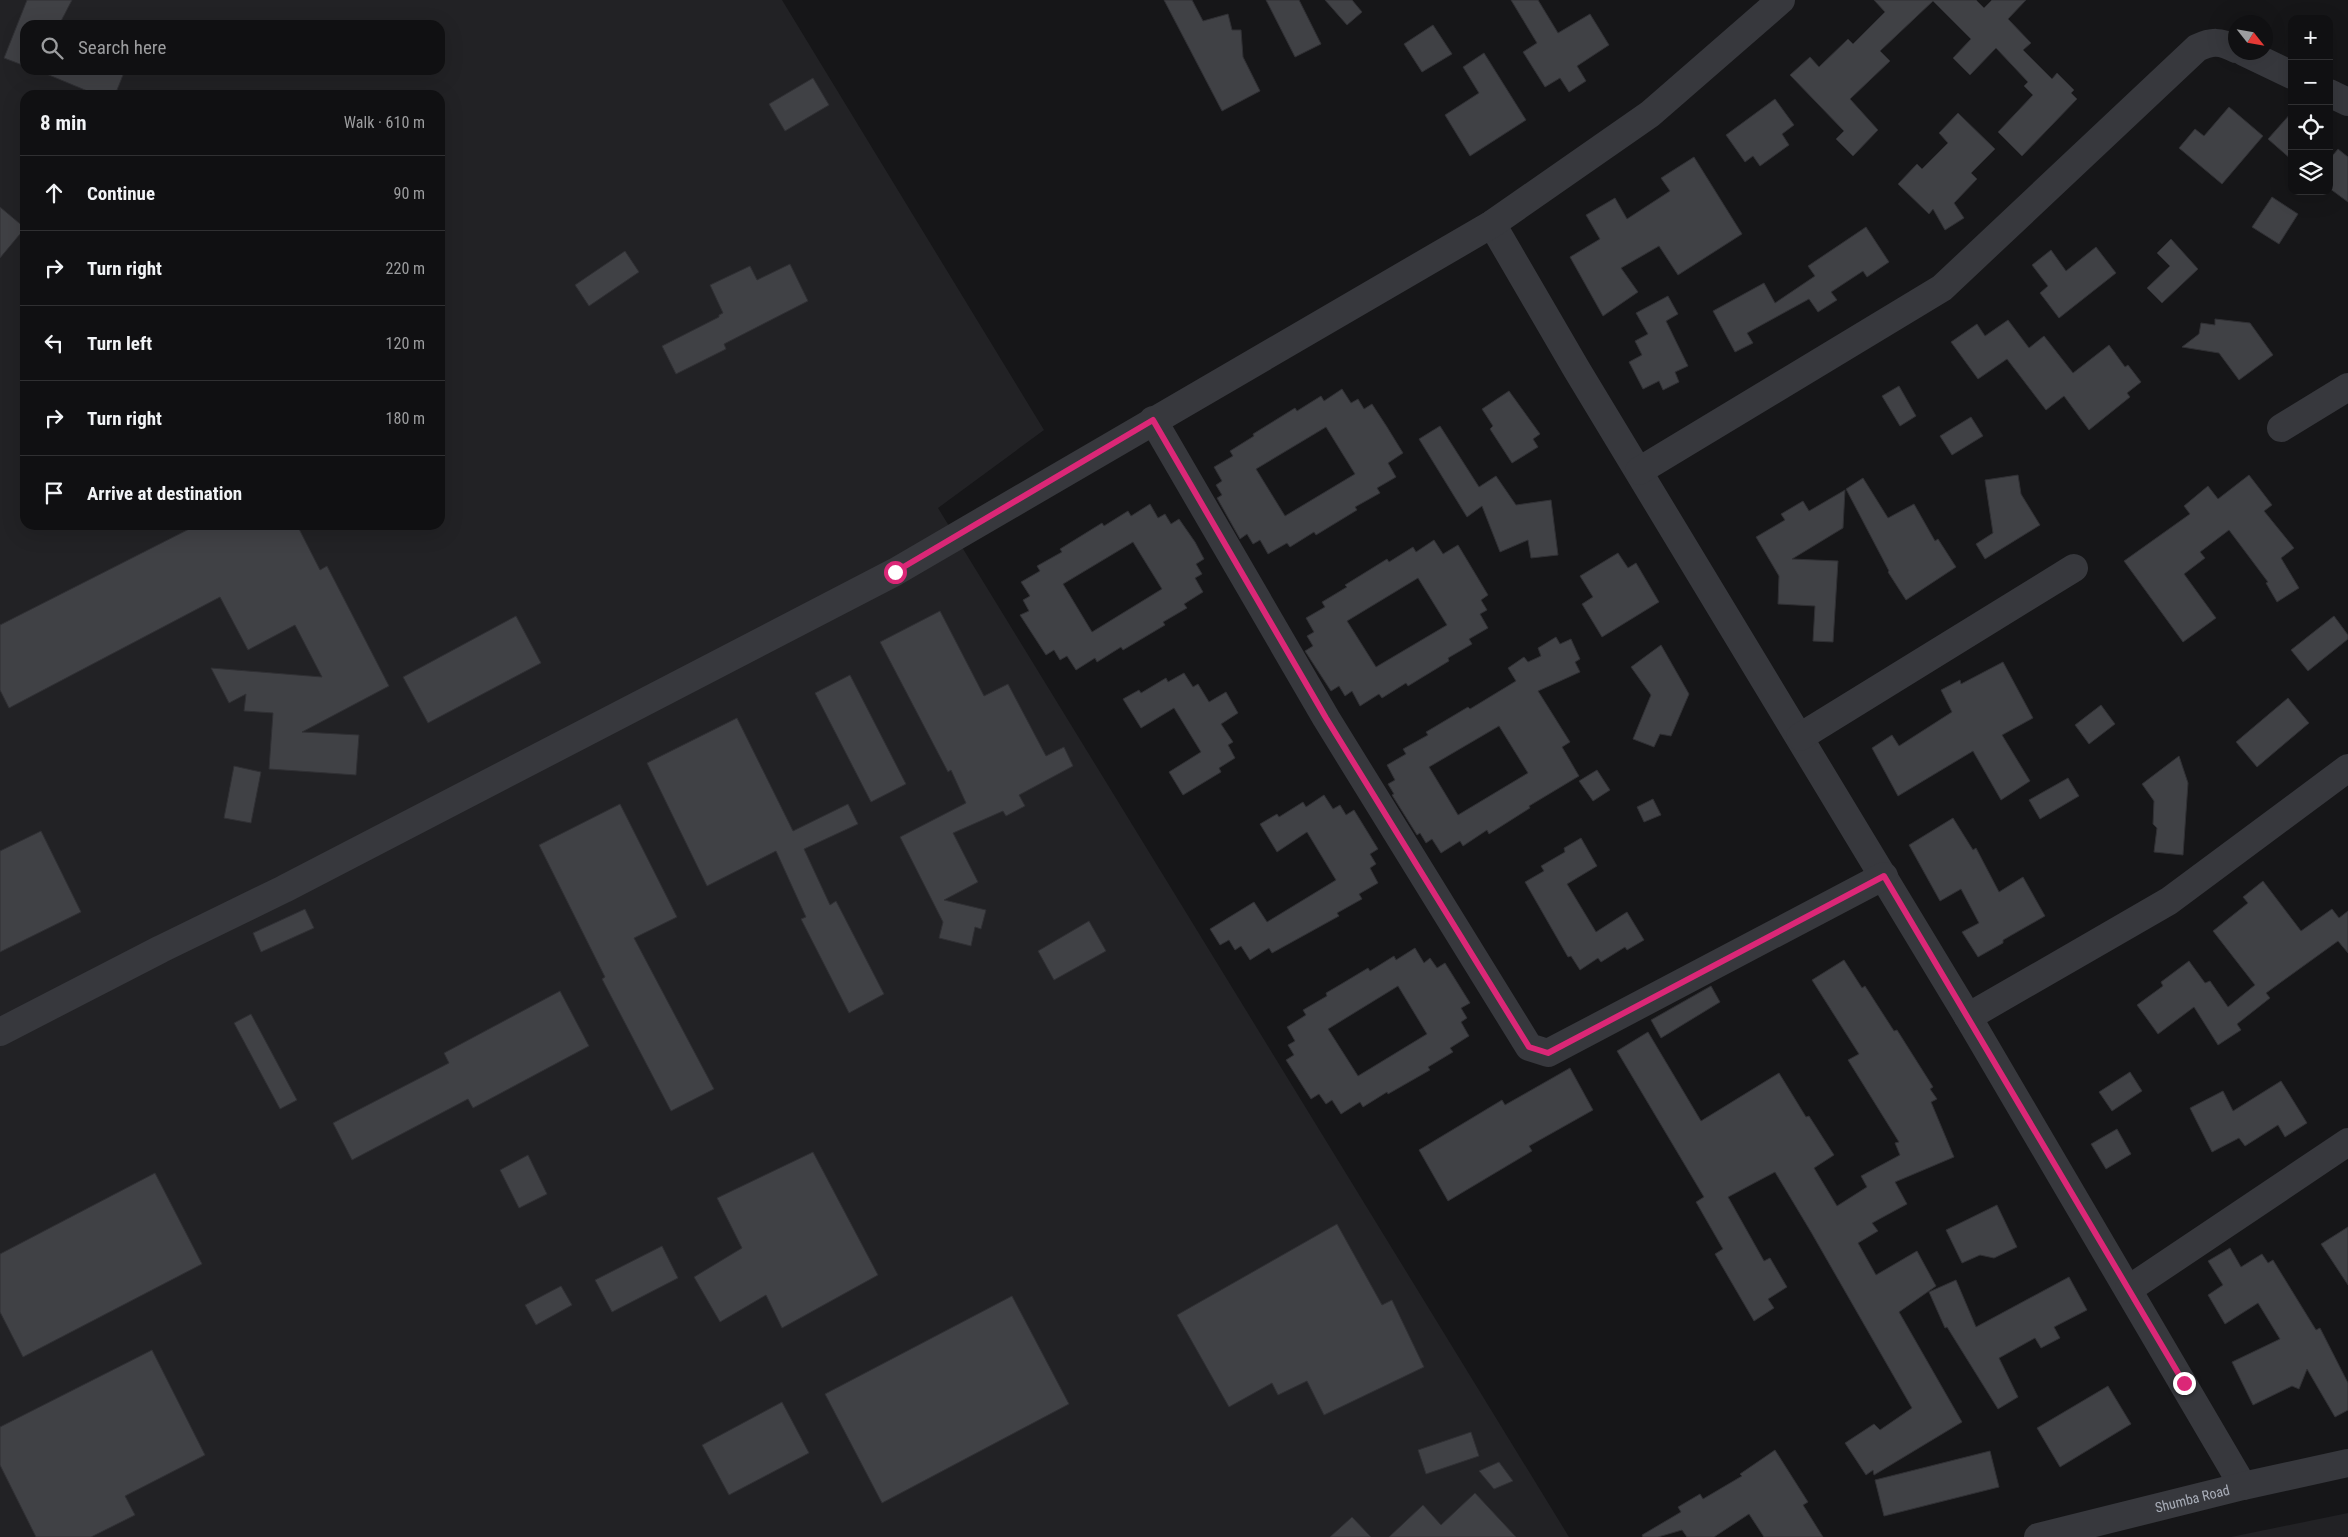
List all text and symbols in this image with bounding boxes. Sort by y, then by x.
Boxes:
north arrow [2228,15,2273,60]
map controls [2288,15,2333,195]
button: + [2288,15,2333,60]
search box [20,20,445,75]
icon: search [38,34,66,62]
text: Search here [78,36,166,59]
button: − [2288,60,2333,105]
button: locate [2288,105,2333,150]
text: 8 min [40,111,87,135]
text: Walk · 610 m [344,113,425,132]
button: layers [2288,150,2333,195]
icon: ahead [40,179,68,207]
text: Continue [87,182,155,205]
text: 90 m [393,184,425,203]
icon: right [40,254,68,282]
text: Turn right [87,257,162,280]
text: 220 m [386,259,425,278]
icon: left [40,329,68,357]
text: Turn left [87,332,152,355]
text: 120 m [386,334,425,353]
icon: right [40,404,68,432]
text: Turn right [87,407,162,430]
text: 180 m [386,409,425,428]
icon: arrive [40,479,68,507]
text: Arrive at destination [87,482,242,505]
route start [884,561,907,584]
route end [2173,1372,2196,1395]
street label: Shumba Road [2153,1482,2231,1516]

